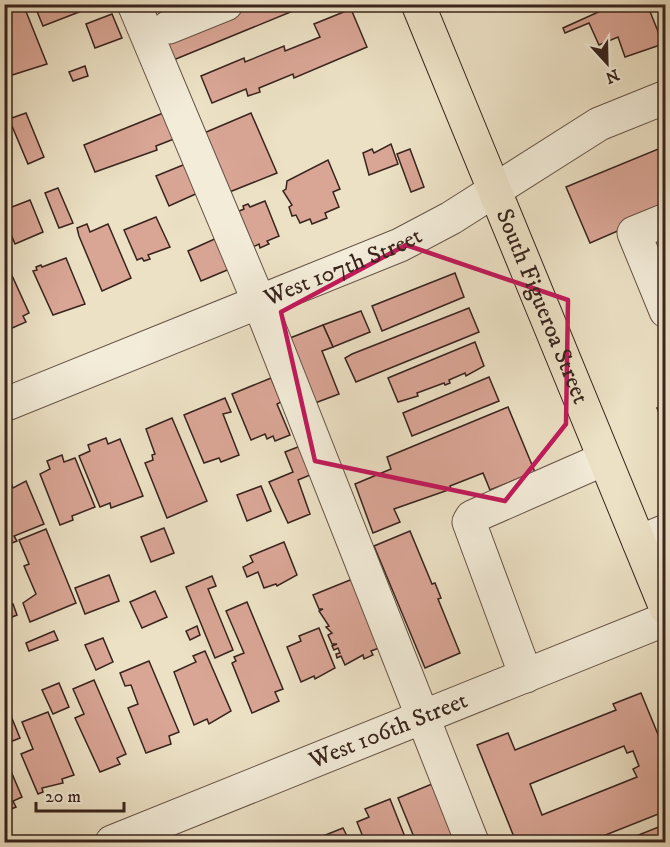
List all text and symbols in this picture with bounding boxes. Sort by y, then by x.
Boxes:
north arrow [577,33,637,93]
text: N [602,64,622,88]
street label: South Figueroa Street [489,205,596,409]
street label: West 107th Street [259,221,428,314]
street label: West 106th Street [304,685,472,776]
scale bar [36,775,124,813]
text: 20 m [45,786,81,808]

